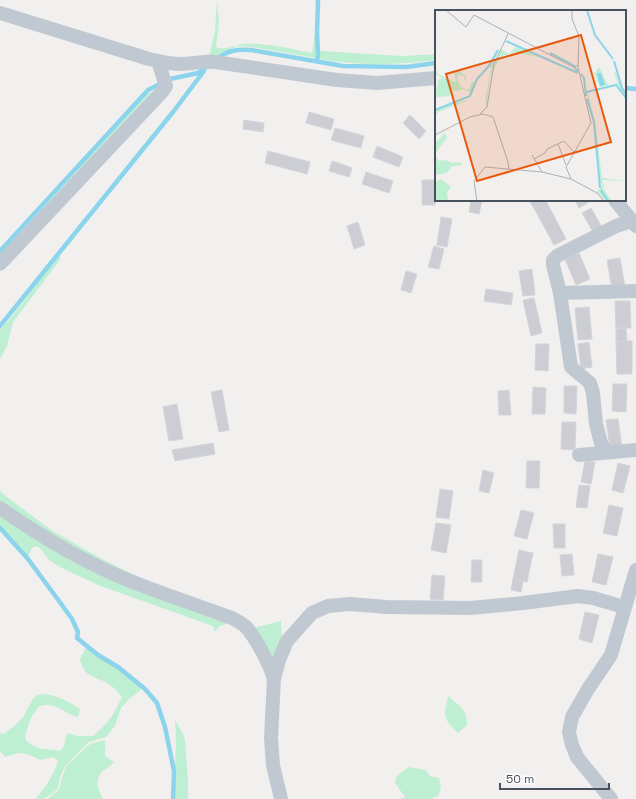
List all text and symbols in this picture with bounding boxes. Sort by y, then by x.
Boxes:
inset map [435,10,626,201]
scale bar [500,765,609,791]
text: 50 m [506,771,534,787]

